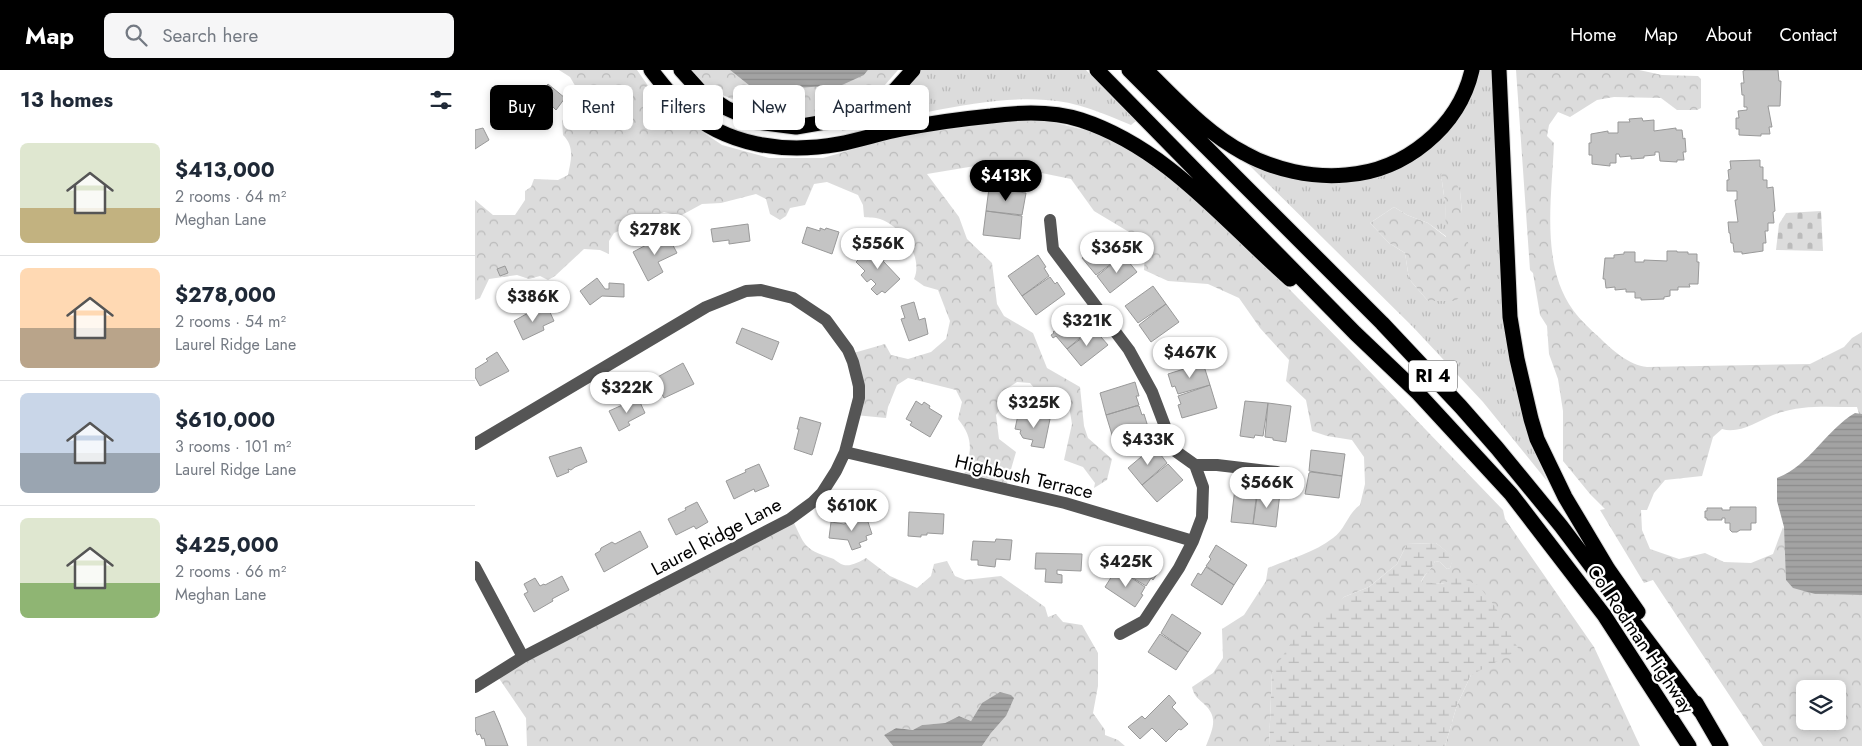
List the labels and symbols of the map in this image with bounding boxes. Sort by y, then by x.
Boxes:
pin: $413K [971,160,1041,202]
pin: $278K [620,214,690,256]
pin: $556K [843,228,913,270]
pin: $365K [1082,232,1152,274]
pin: $386K [498,280,568,323]
pin: $321K [1052,304,1122,347]
pin: $467K [1155,336,1225,379]
road number: RI 4 [1409,360,1457,392]
pin: $322K [592,372,662,414]
pin: $325K [999,386,1069,429]
pin: $433K [1113,424,1183,466]
street label: Highbush Terrace [952,447,1096,506]
pin: $566K [1232,466,1302,509]
pin: $610K [817,490,887,532]
street label: Laurel Ridge Lane [646,491,786,582]
pin: $425K [1091,546,1161,588]
street label: Col Rodman Highway [1581,559,1701,720]

